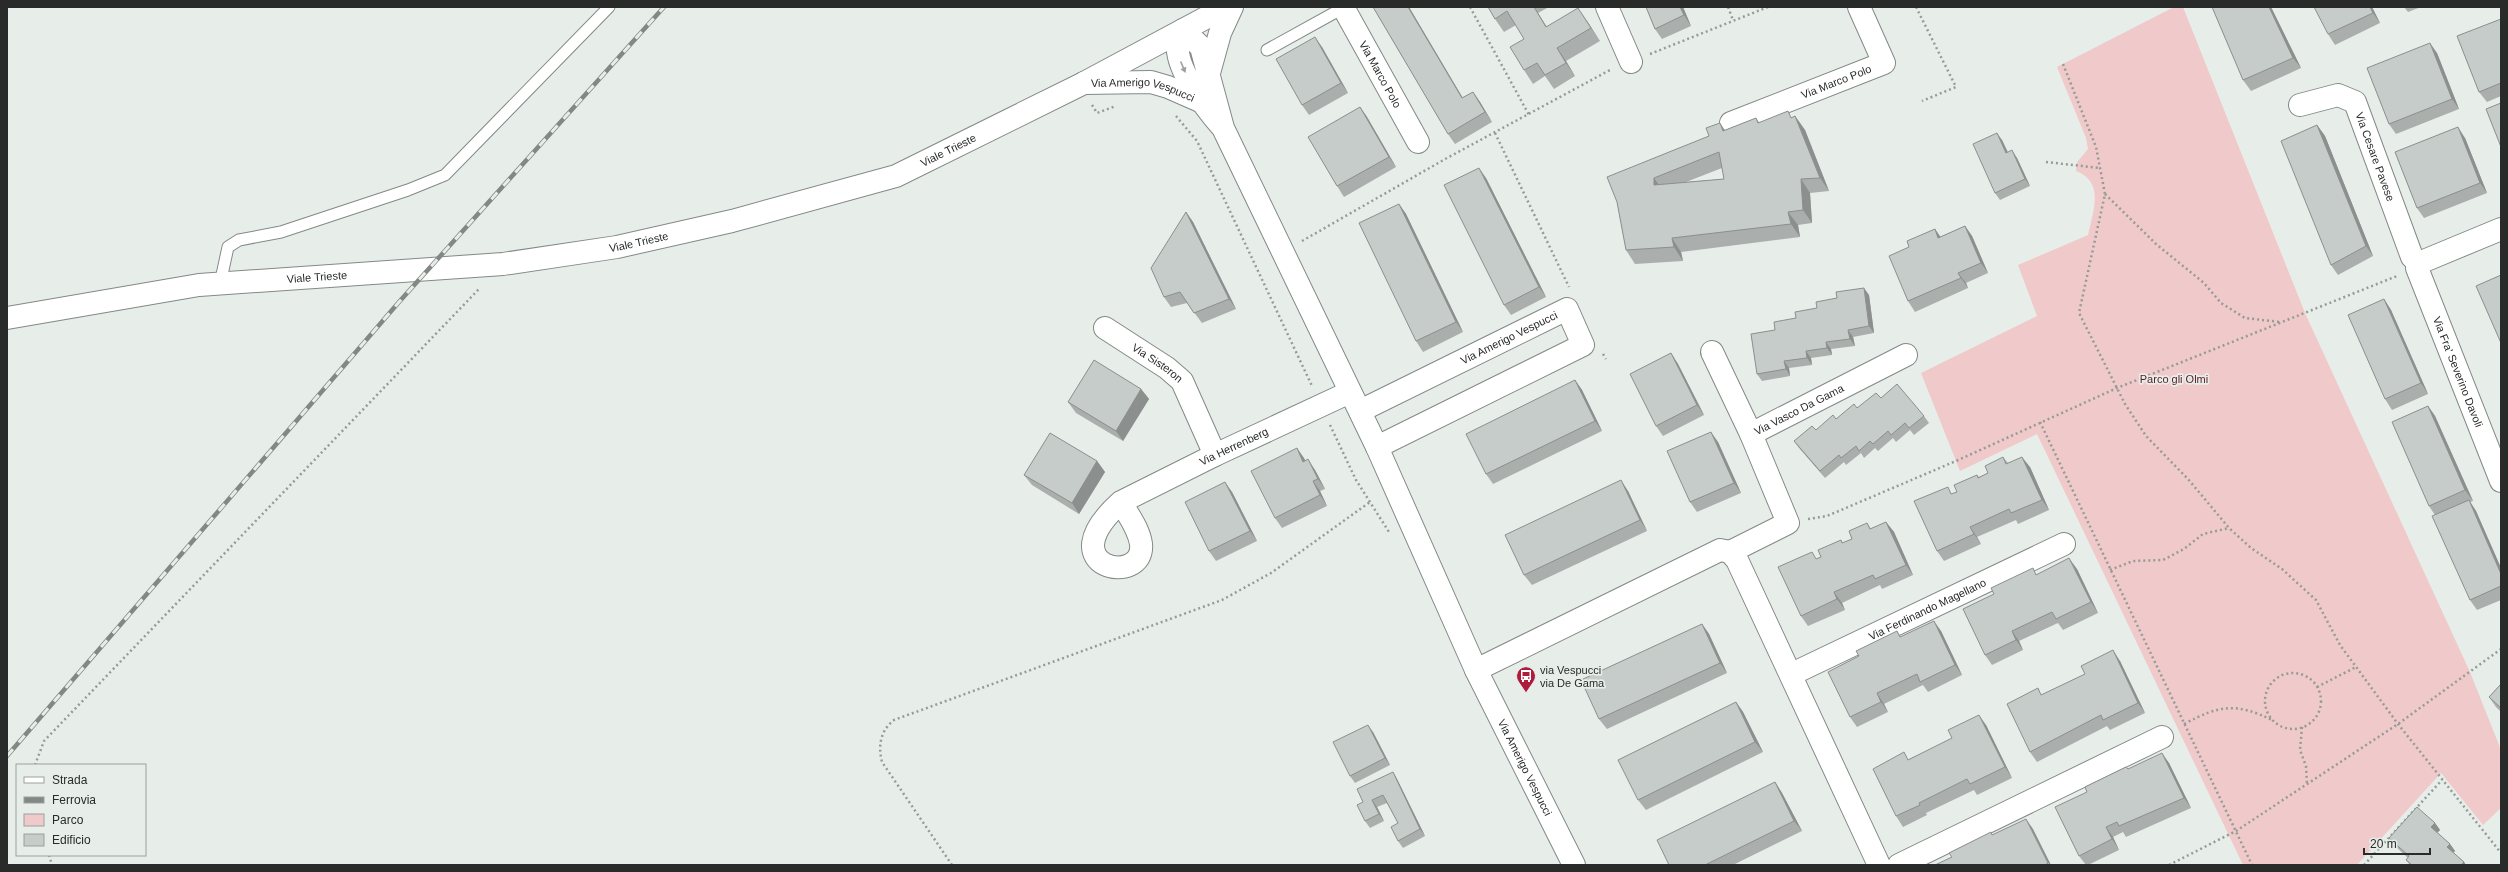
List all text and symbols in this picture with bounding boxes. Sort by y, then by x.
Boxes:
street label: Via Marco Polo [1357,39,1404,110]
one-way arrow [1181,61,1187,73]
street label: Via Marco Polo [1799,63,1873,101]
street label: Via Amerigo Vespucci [1091,76,1196,104]
street label: Via Cesare Pavese [2353,111,2397,203]
street label: Viale Trieste [918,131,978,169]
street label: Viale Trieste [608,230,669,254]
street label: Viale Trieste [286,269,347,285]
street label: Via Amerigo Vespucci [1459,309,1559,367]
street label: Via Fra' Severino Davoli [2431,315,2485,429]
street label: Via Sisteron [1130,341,1185,385]
park label: Parco gli Olmi [2140,373,2208,385]
street label: Via Vasco Da Gama [1752,381,1846,437]
street label: Via Herrenberg [1197,425,1270,468]
street label: Via Ferdinando Magellano [1867,576,1988,642]
place label: via Vespucci via De Gama [1540,664,1605,689]
bus stop icon: via Vespucci via De Gama [1515,665,1537,693]
street label: Via Amerigo Vespucci [1496,717,1554,818]
legend [16,764,146,856]
text: Strada [52,773,88,787]
text: Ferrovia [52,793,96,807]
text: Parco [52,813,84,827]
scale bar [2364,830,2430,856]
text: Edificio [52,833,91,847]
text: 20 m [2370,837,2397,851]

